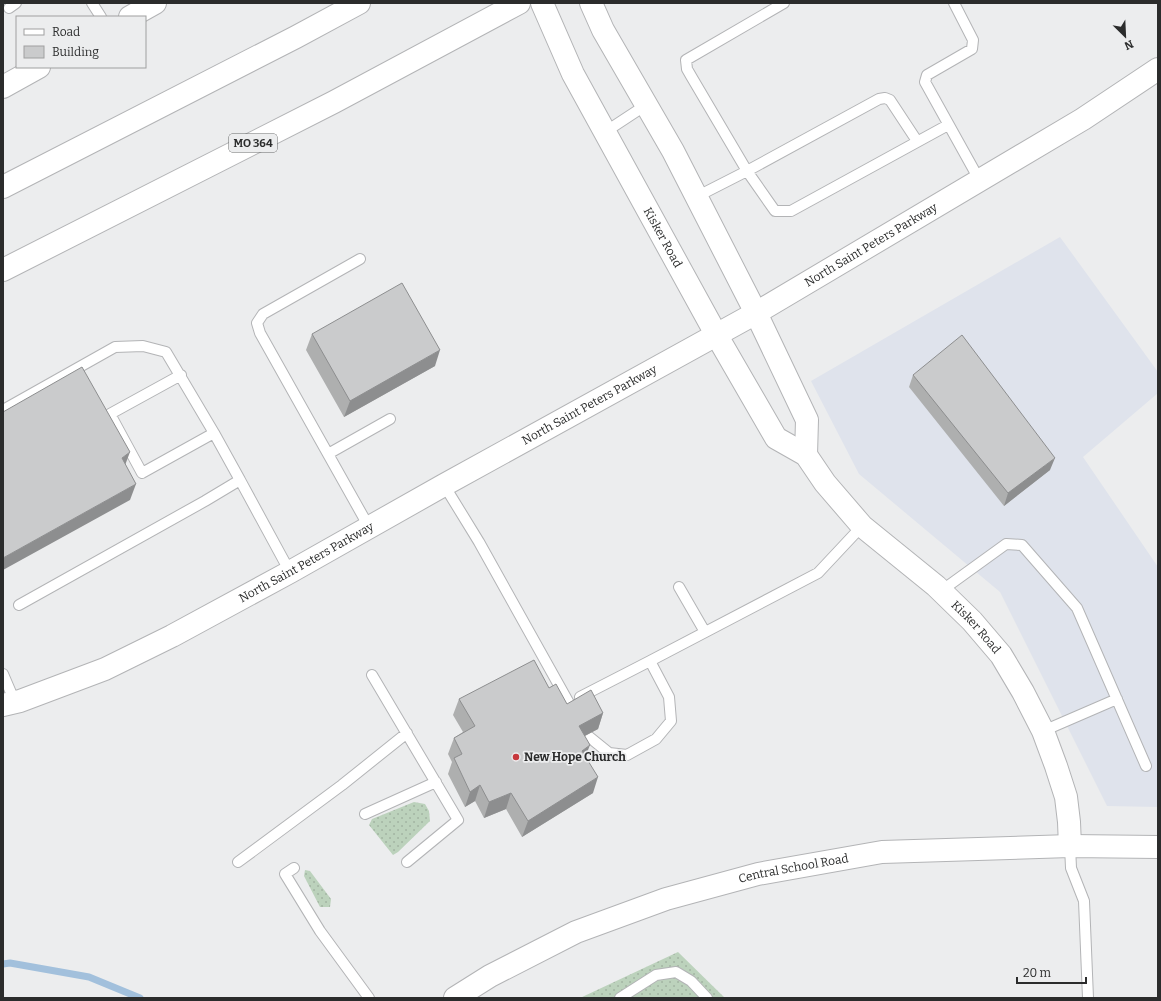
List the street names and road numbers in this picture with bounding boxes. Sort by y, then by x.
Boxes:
road number: MO 364 [229,134,277,152]
street label: North Saint Peters Parkway [802,200,940,290]
street label: Kisker Road [641,205,685,270]
street label: North Saint Peters Parkway [519,362,660,448]
street label: North Saint Peters Parkway [236,519,376,605]
street label: Kisker Road [948,598,1004,656]
street label: Central School Road [737,851,850,886]

